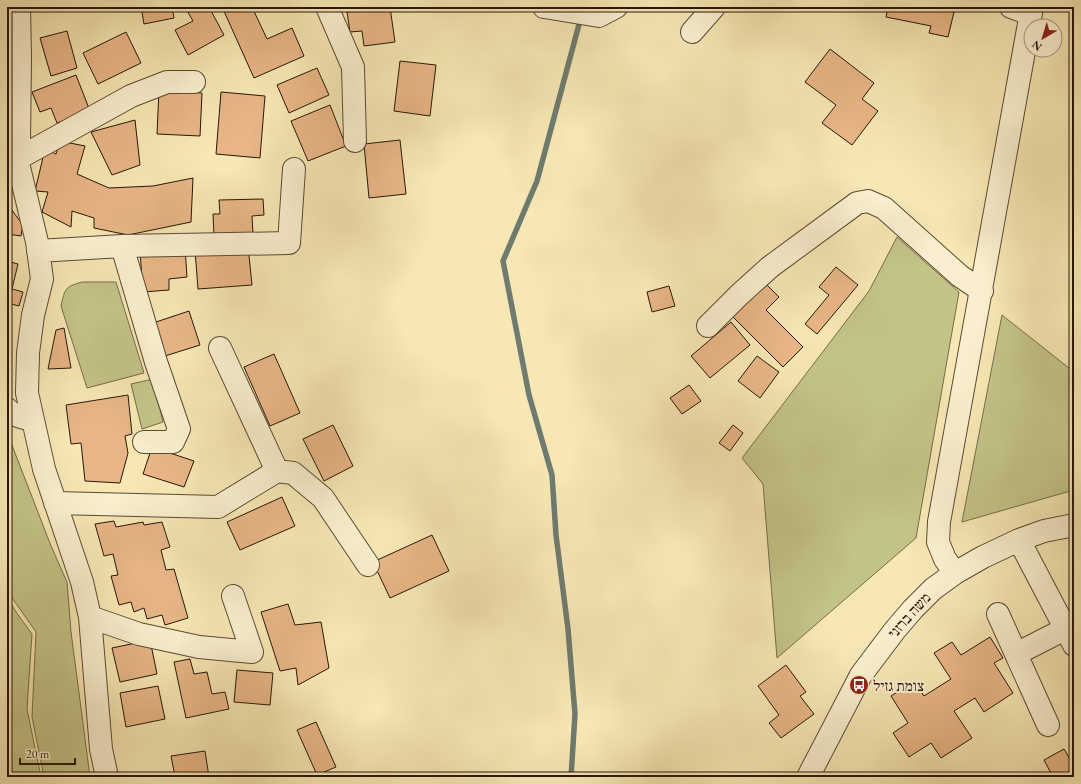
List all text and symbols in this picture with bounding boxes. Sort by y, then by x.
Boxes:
north arrow [1023,18,1063,58]
text: N [1029,38,1045,54]
street label: משה ברזני [883,588,935,642]
bus stop icon: צומת גזיל [848,674,870,696]
place label: צומת גזיל [873,676,924,695]
scale bar [20,740,75,766]
text: 20 m [26,746,50,762]

